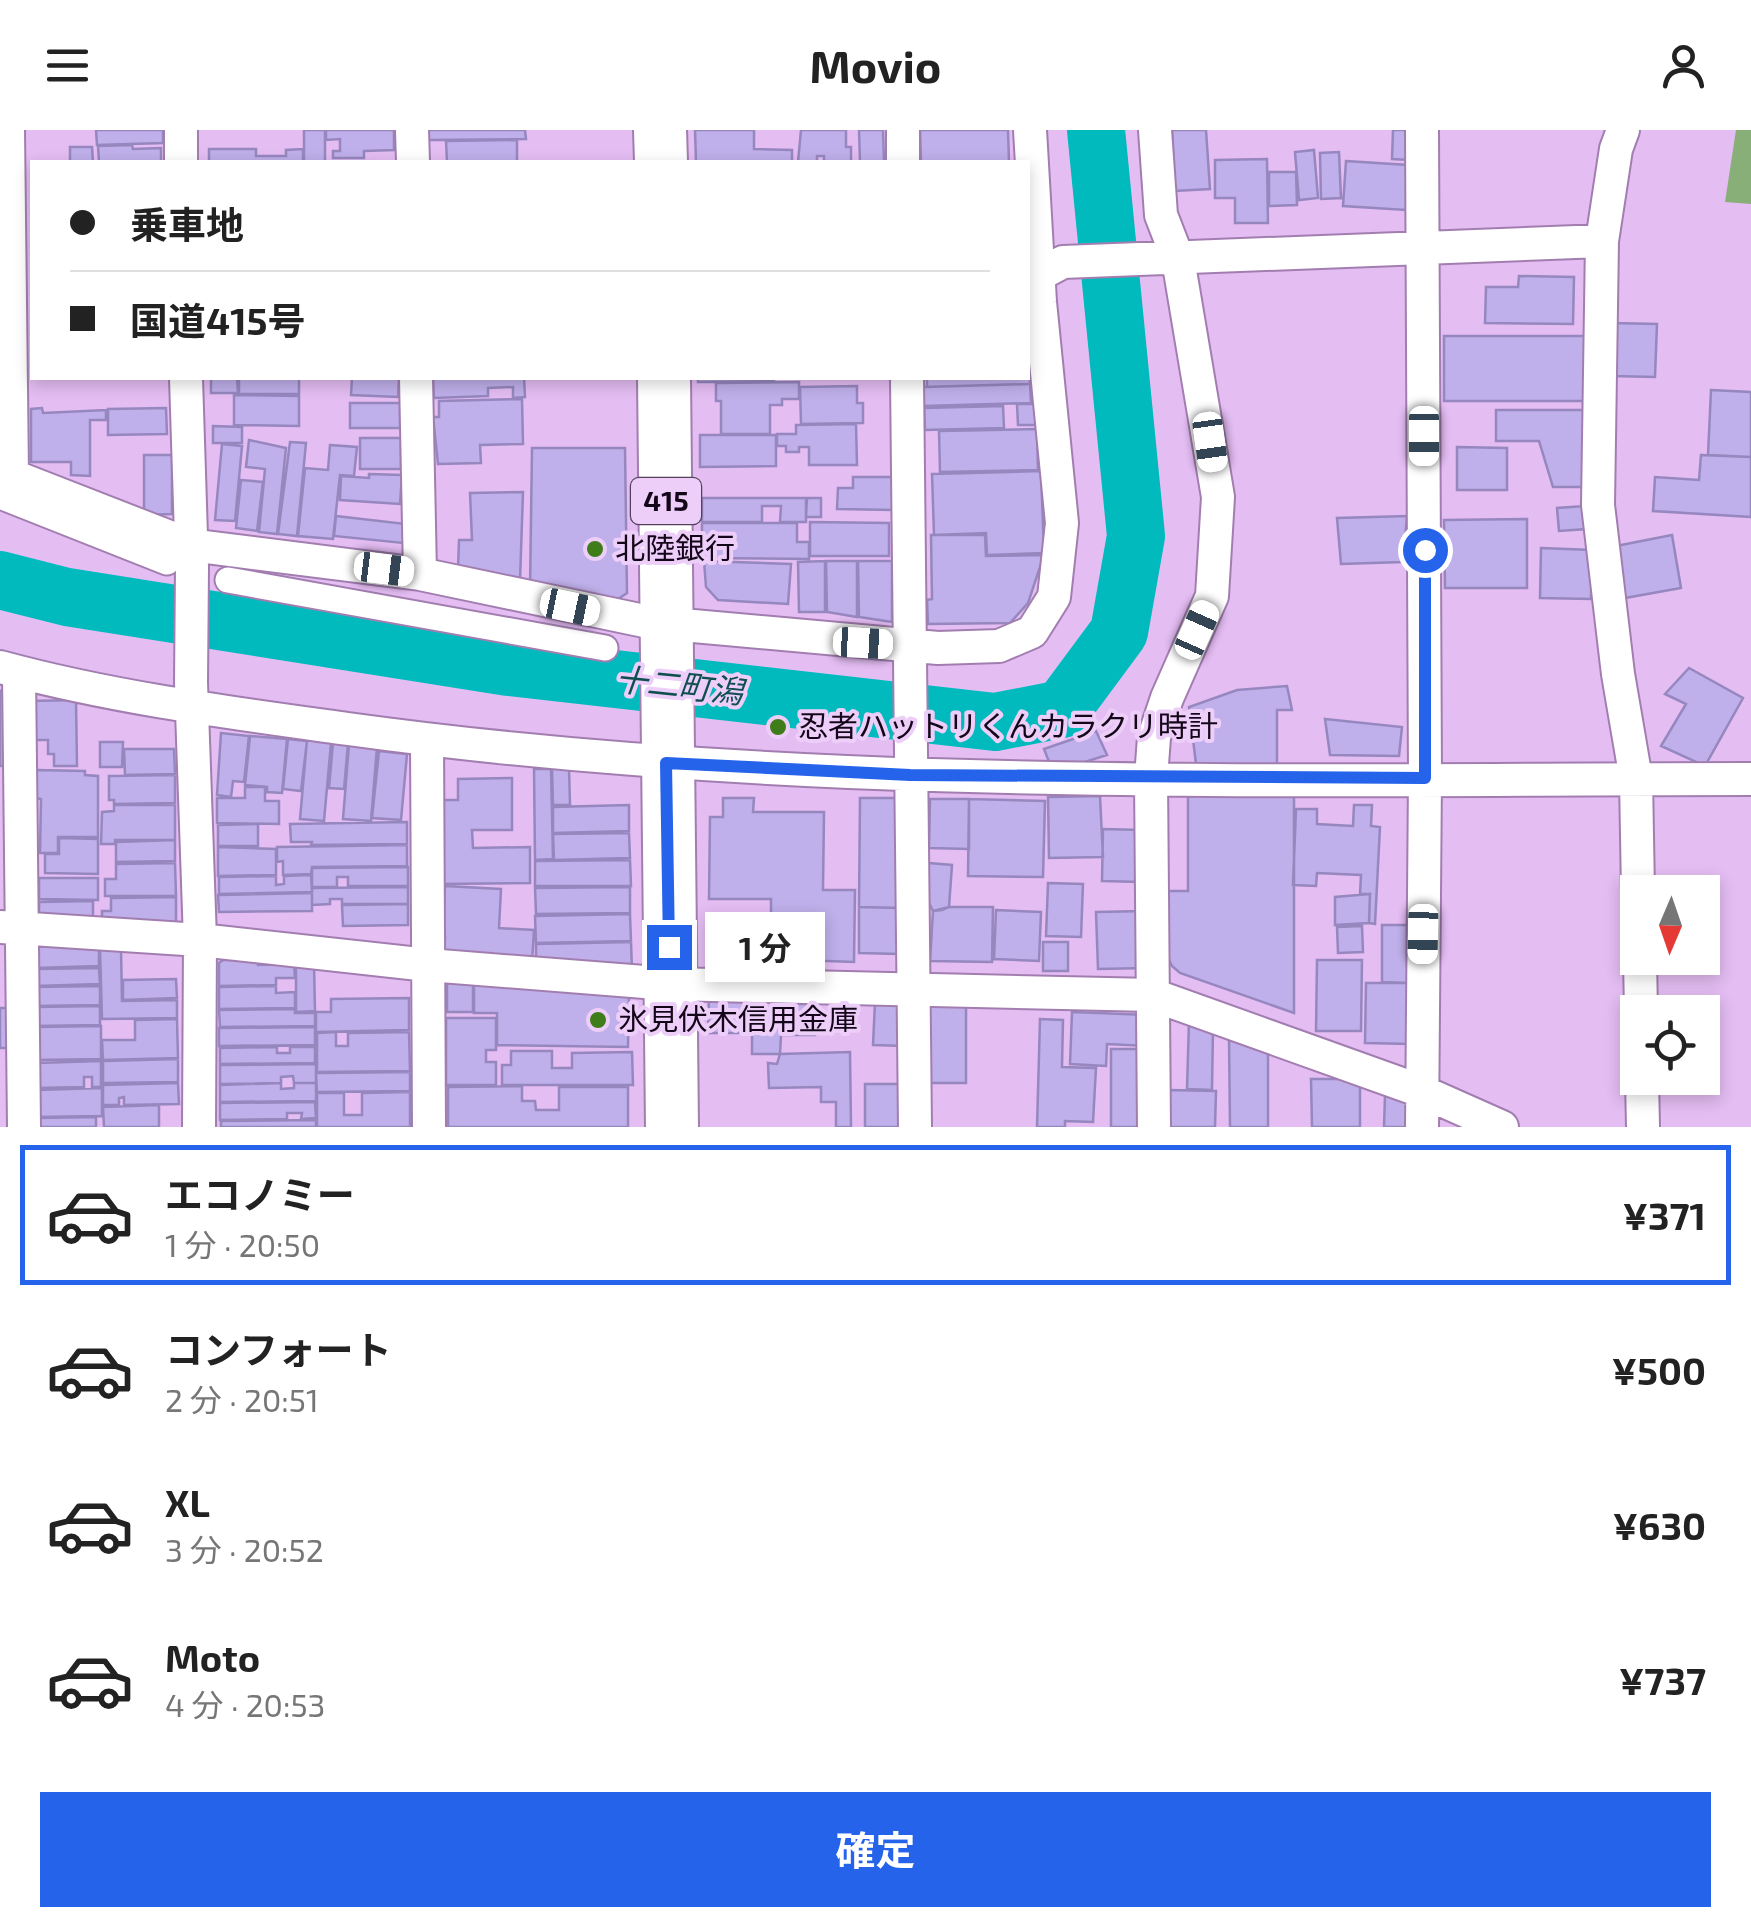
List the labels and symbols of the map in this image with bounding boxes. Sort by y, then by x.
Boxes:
car [1409,406,1439,466]
car [1191,410,1229,474]
road number: 415 [631,478,701,524]
route start [1403,528,1448,573]
place label: 北陸銀行 [615,529,735,565]
marker: 北陸銀行 [584,538,606,560]
car [352,550,416,588]
car [538,586,602,628]
car [1171,596,1223,664]
car [832,626,894,660]
water label: 十二町潟 [614,658,749,710]
place label: 忍者ハットリくんカラクリ時計 [798,707,1218,743]
marker: 忍者ハットリくんカラクリ時計 [767,716,789,738]
north arrow [1620,875,1720,975]
car [1407,904,1439,964]
callout: 1 分 [704,912,824,982]
route end [647,925,692,970]
place label: 氷見伏木信用金庫 [618,1000,858,1036]
marker: 氷見伏木信用金庫 [587,1009,609,1031]

